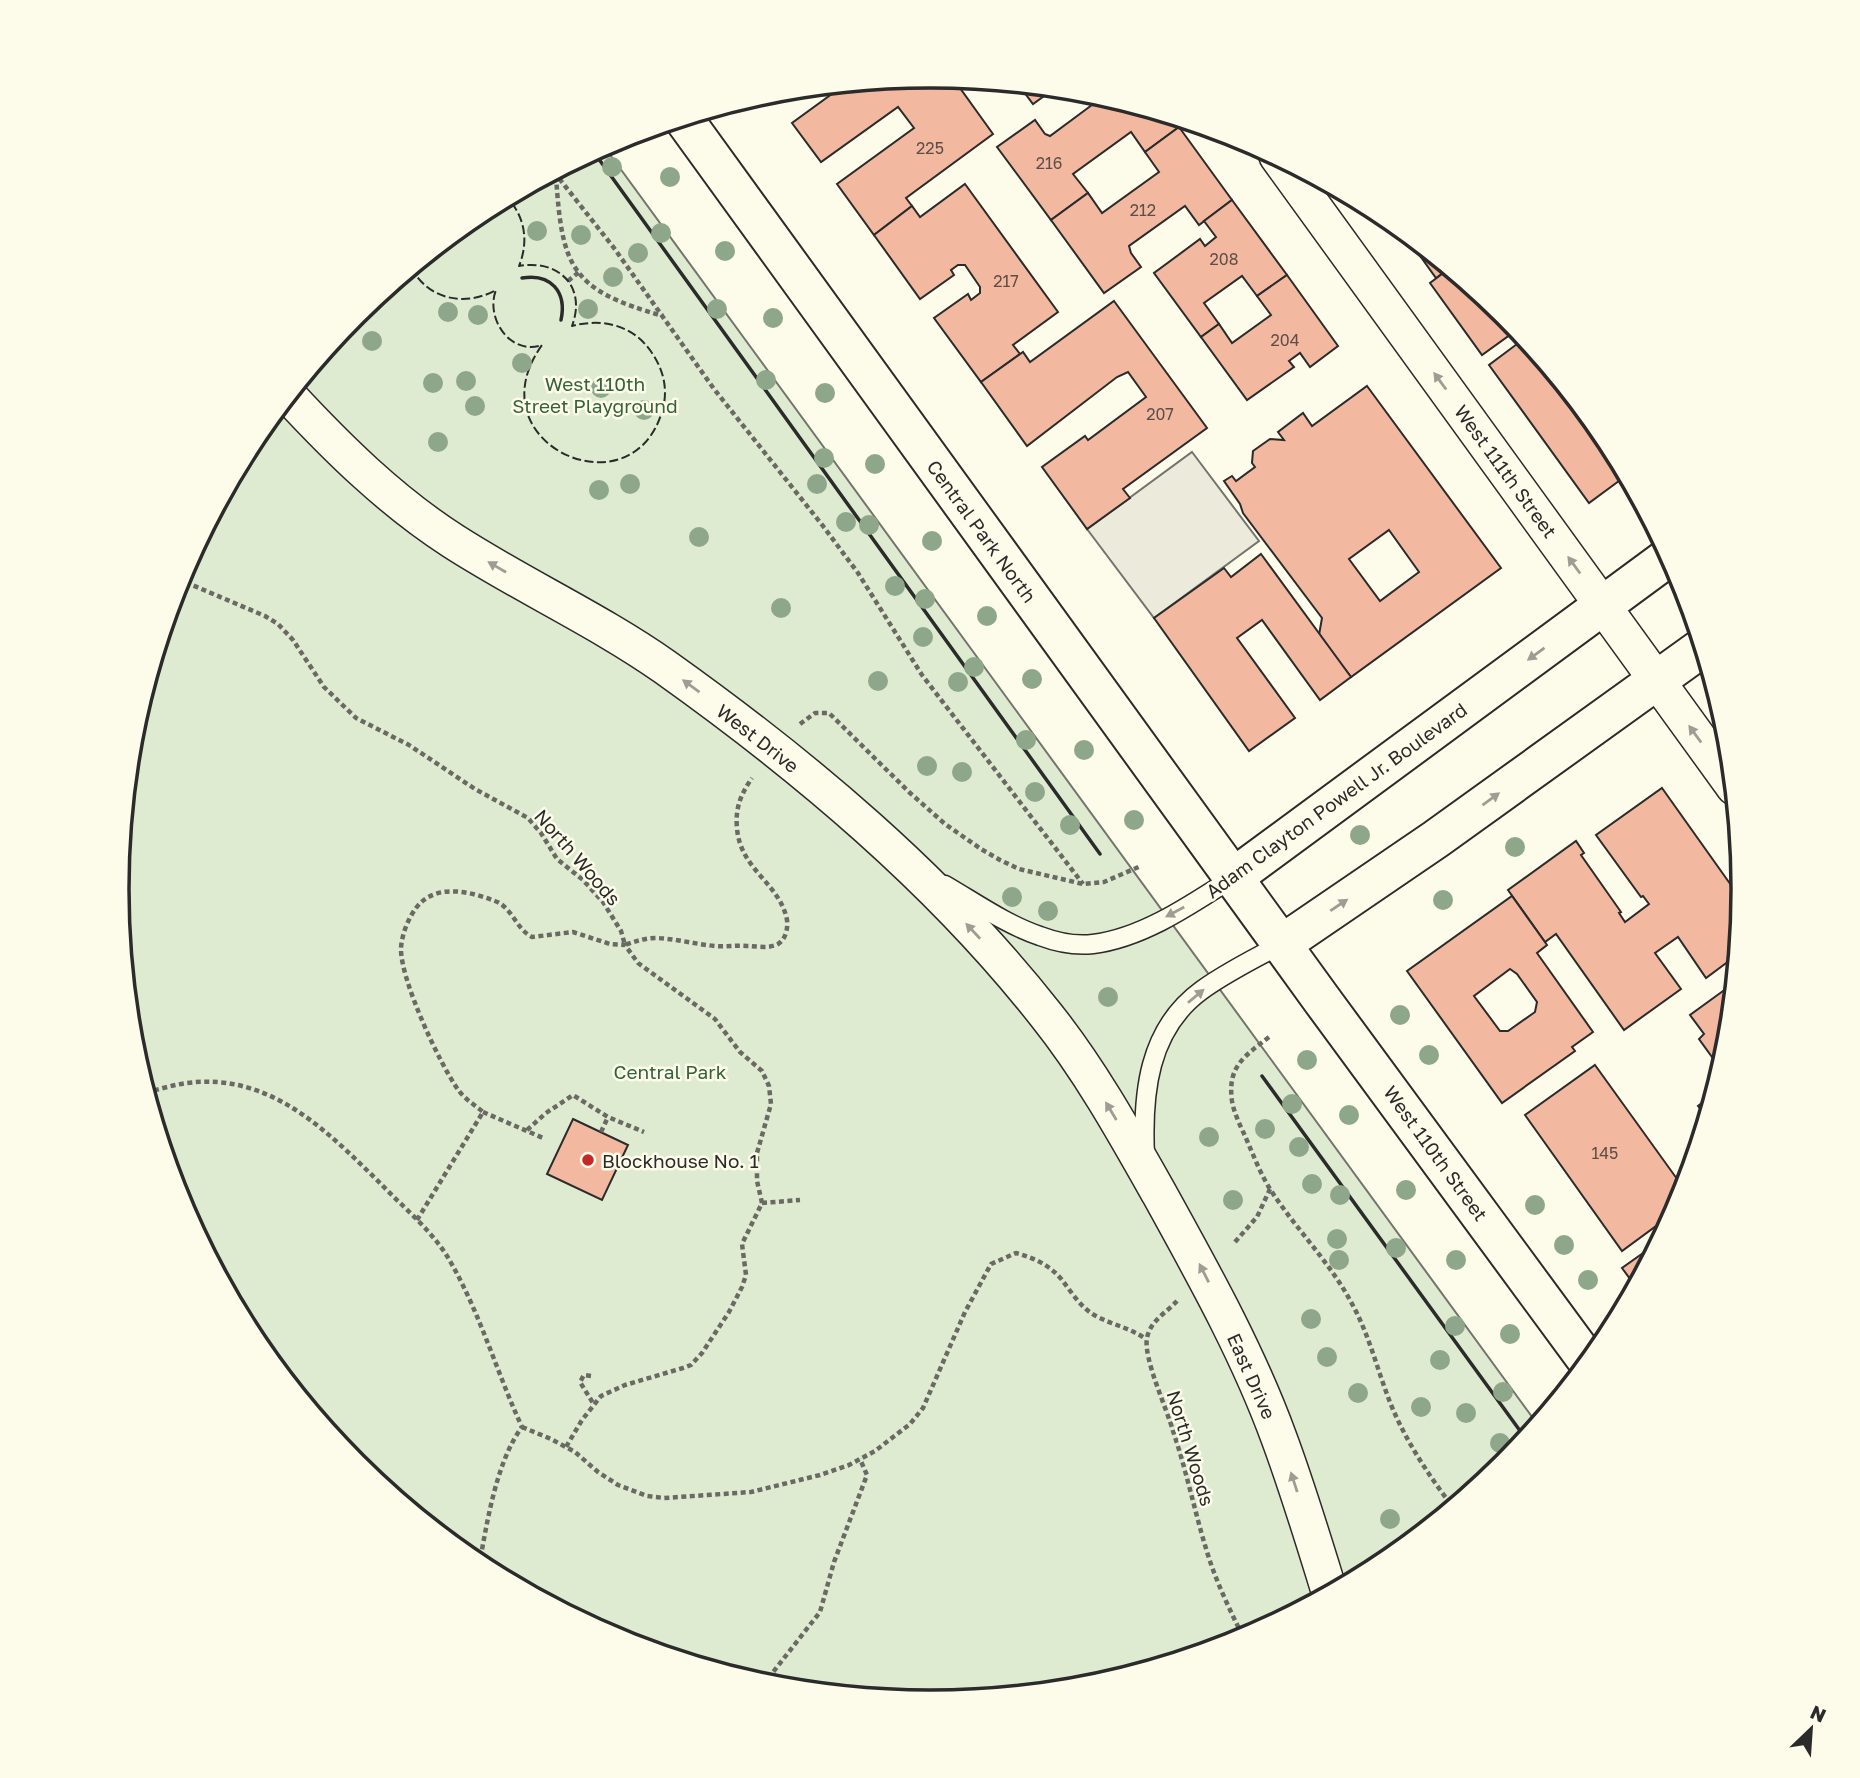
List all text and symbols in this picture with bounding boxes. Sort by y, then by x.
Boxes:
house number: 225 [916,138,944,158]
house number: 216 [1036,153,1062,173]
house number: 212 [1130,200,1156,220]
house number: 208 [1210,249,1238,269]
house number: 217 [993,271,1019,291]
house number: 204 [1271,330,1299,350]
park label: West 110th Street Playground [512,372,678,417]
one-way arrow [1434,372,1448,390]
street label: West 111th Street [1450,400,1562,542]
house number: 207 [1146,404,1174,424]
street label: Central Park North [923,455,1041,607]
one-way arrow [1567,556,1581,574]
one-way arrow [487,561,507,573]
one-way arrow [1527,647,1545,661]
one-way arrow [681,679,700,693]
street label: Adam Clayton Powell Jr. Boulevard [1201,697,1471,903]
street label: West Drive [712,699,804,777]
one-way arrow [1688,725,1702,743]
one-way arrow [1482,792,1500,806]
street label: North Woods [530,804,626,910]
one-way arrow [1329,899,1348,912]
one-way arrow [1165,907,1185,918]
one-way arrow [965,922,981,940]
one-way arrow [1187,989,1204,1004]
park label: Central Park [614,1060,727,1083]
street label: West 110th Street [1379,1081,1493,1225]
one-way arrow [1105,1102,1118,1121]
house number: 145 [1592,1143,1618,1163]
place label: Blockhouse No. 1 [602,1149,759,1172]
marker: Blockhouse No. 1 [580,1152,596,1168]
one-way arrow [1198,1264,1210,1283]
street label: East Drive [1223,1329,1281,1423]
street label: North Woods [1163,1387,1219,1509]
one-way arrow [1288,1472,1298,1493]
north arrow [1776,1694,1846,1764]
text: N [1807,1700,1830,1727]

